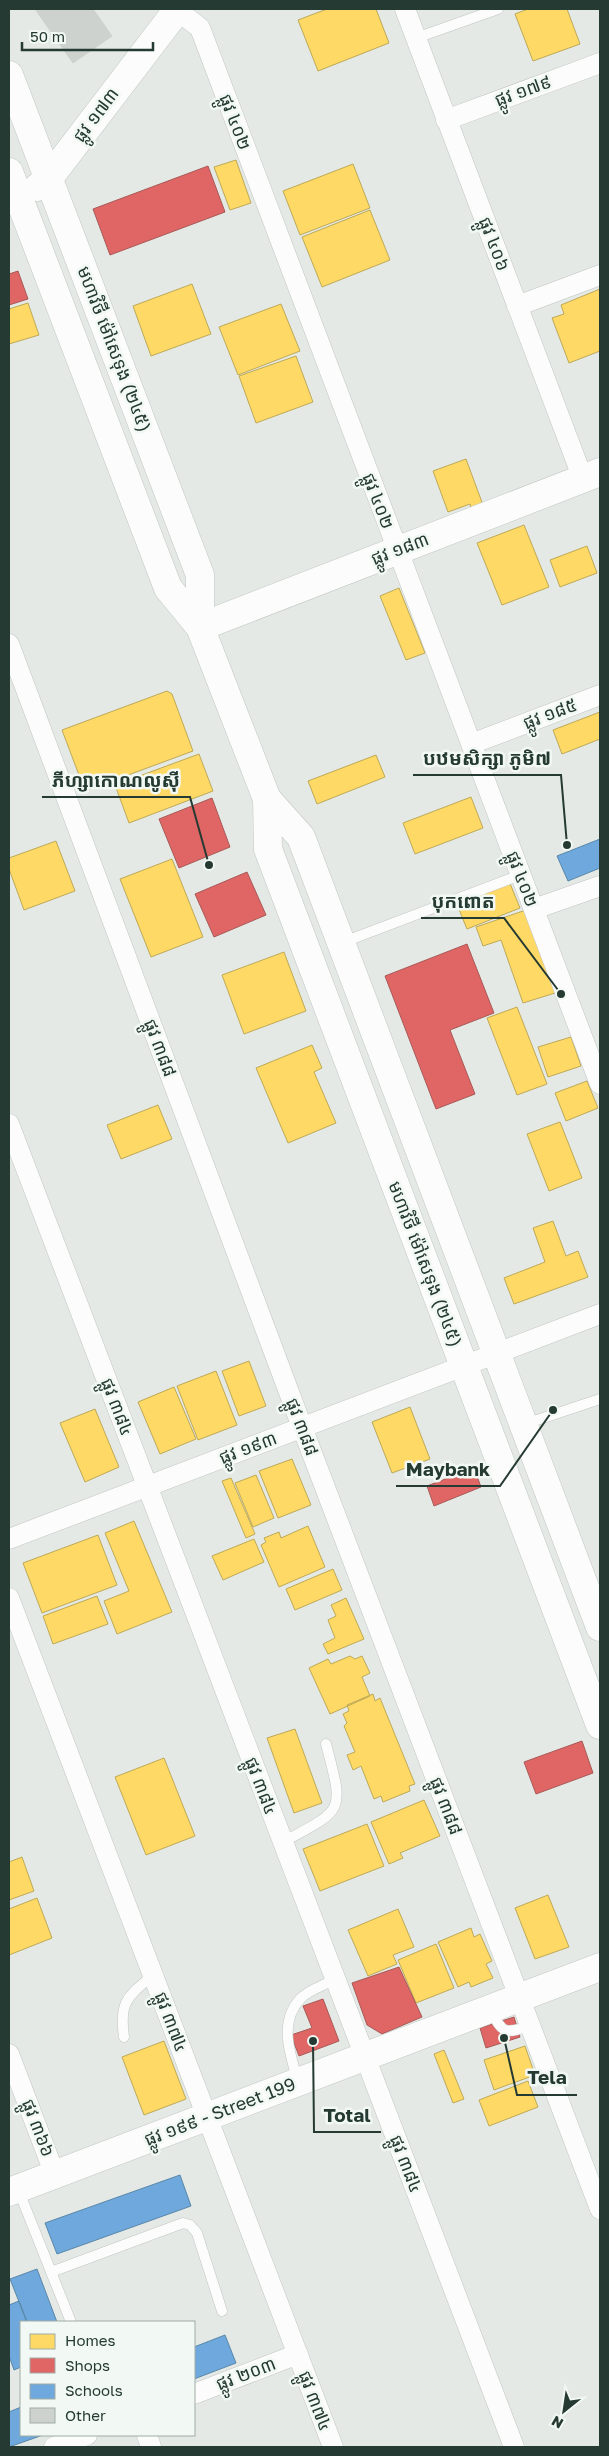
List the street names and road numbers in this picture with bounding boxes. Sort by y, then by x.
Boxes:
street label: ផ្លូវ ១៧៩ [491,70,556,116]
street label: ផ្លូវ ១៧៣ [68,83,128,150]
street label: ផ្លូវ ៤០២ [209,91,257,155]
street label: ផ្លូវ ៤០៦ [469,214,515,276]
street label: មហាវិថី ម៉ៅសេទុង (២៤៥) [71,263,157,435]
street label: ផ្លូវ ៤០២ [352,470,400,534]
street label: ផ្លូវ ១៨៣ [368,527,434,575]
street label: ផ្លូវ ១៨៥ [520,693,582,739]
street label: ផ្លូវ ៤០២ [496,848,544,912]
street label: ផ្លូវ ៣៨៨ [134,1016,182,1082]
street label: មហាវិថី ម៉ៅសេទុង (២៤៥) [382,1178,468,1350]
street label: ផ្លូវ ៣៨៤ [91,1375,139,1441]
street label: ផ្លូវ ៣៨៨ [276,1395,324,1461]
street label: ផ្លូវ ១៩៣ [216,1426,282,1474]
street label: ផ្លូវ ៣៨៤ [235,1754,283,1820]
street label: ផ្លូវ ៣៨៨ [420,1774,468,1840]
street label: ផ្លូវ ៣៧៤ [145,1988,193,2057]
street label: ផ្លូវ ១៩៩ - Street 199 [141,2072,301,2156]
street label: ផ្លូវ ៣៦៦ [12,2096,60,2162]
street label: ផ្លូវ ៣៨៤ [380,2132,428,2198]
street label: ផ្លូវ ២០៣ [213,2352,281,2400]
street label: ផ្លូវ ៣៧៤ [289,2367,337,2436]

